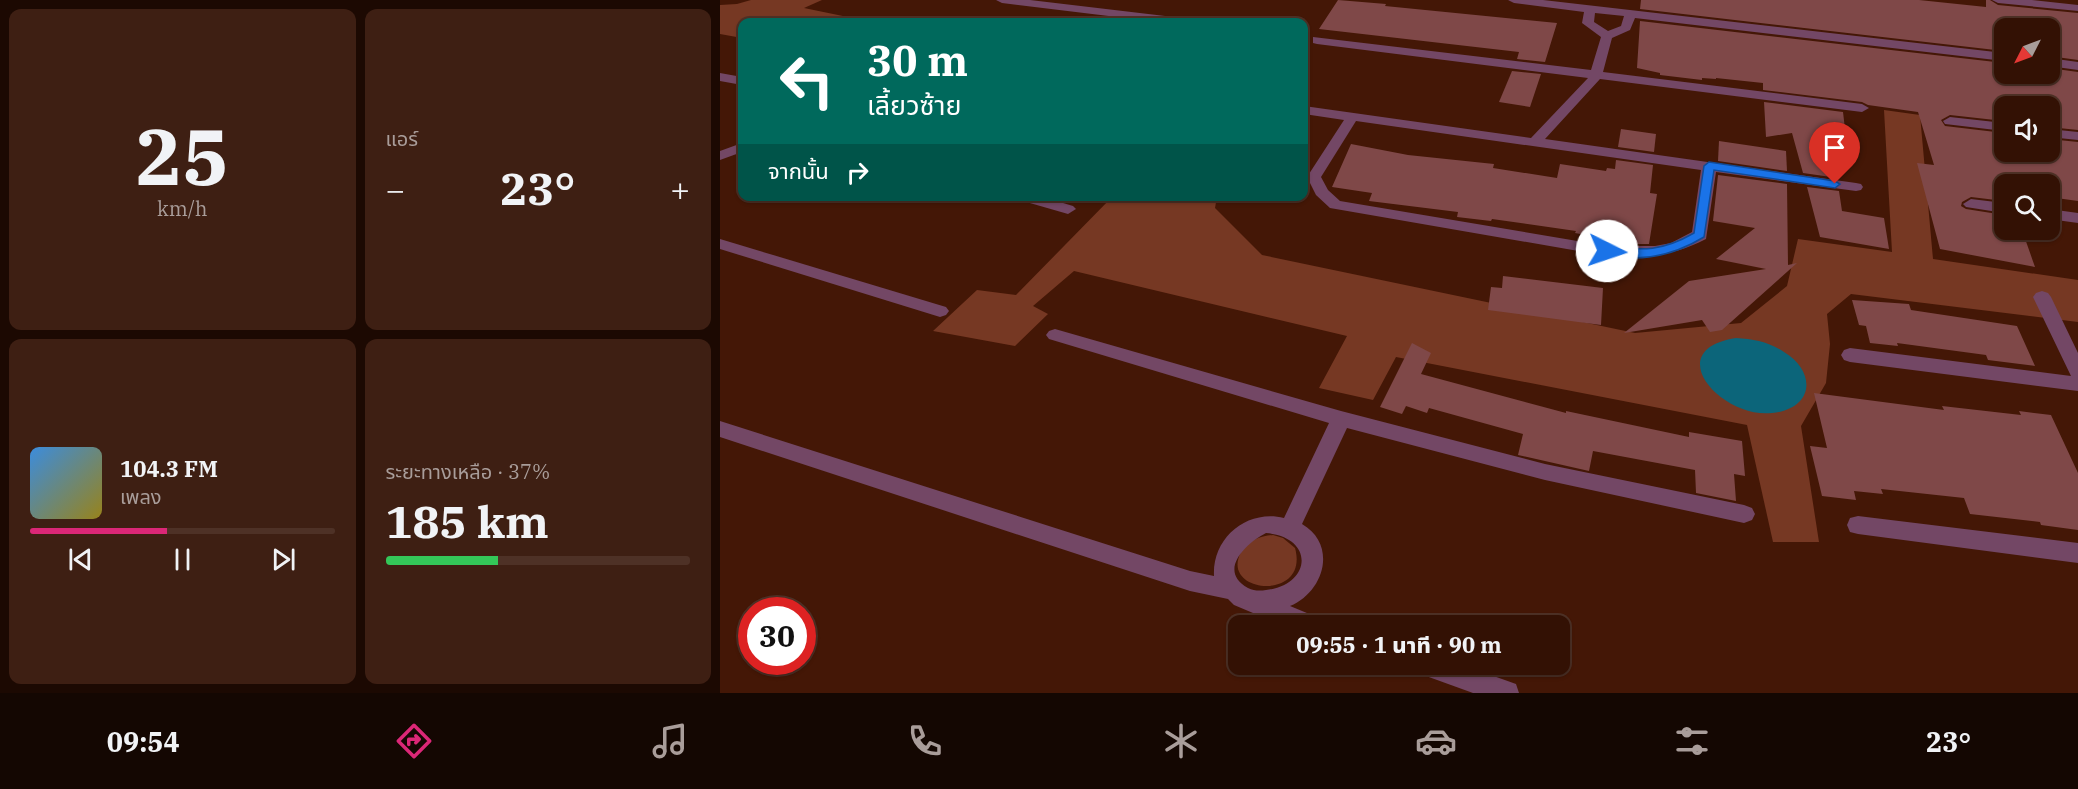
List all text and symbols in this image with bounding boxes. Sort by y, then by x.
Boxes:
north arrow [1994,18,2060,84]
map controls [1994,18,2060,240]
text: 30 m [867,33,968,88]
icon: left [768,42,846,120]
text: เลี้ยวซ้าย [867,87,961,122]
button: sound [1994,96,2060,162]
text: 25 [135,105,229,206]
pin [1809,122,1860,184]
text: แอร์ [386,125,418,152]
icon: arrive [1818,131,1851,164]
text: จากนั้น [768,156,829,185]
icon: right [841,156,874,189]
text: 23° [500,159,575,217]
text: − [386,168,405,211]
text: + [670,168,690,211]
button: search [1994,174,2060,240]
text: km/h [157,195,208,222]
position arrow [1575,219,1639,283]
text: 104.3 FM [120,454,218,483]
text: ระยะทางเหลือ · 37% [386,458,550,485]
text: เพลง [120,483,162,510]
text: 185 km [386,492,549,550]
icon: previous [64,543,97,576]
icon: pause [166,543,199,576]
icon: next [267,543,300,576]
speed limit sign: 30 [738,597,816,675]
text: 09:55 · 1 นาที · 90 m [1296,630,1502,659]
icon: directions [393,720,435,762]
icon: music [649,720,691,762]
icon: phone [904,720,946,762]
icon: climate [1160,720,1202,762]
icon: car [1415,720,1457,762]
icon: filters [1671,720,1713,762]
text: 09:54 [107,724,180,759]
text: 23° [1926,724,1971,759]

